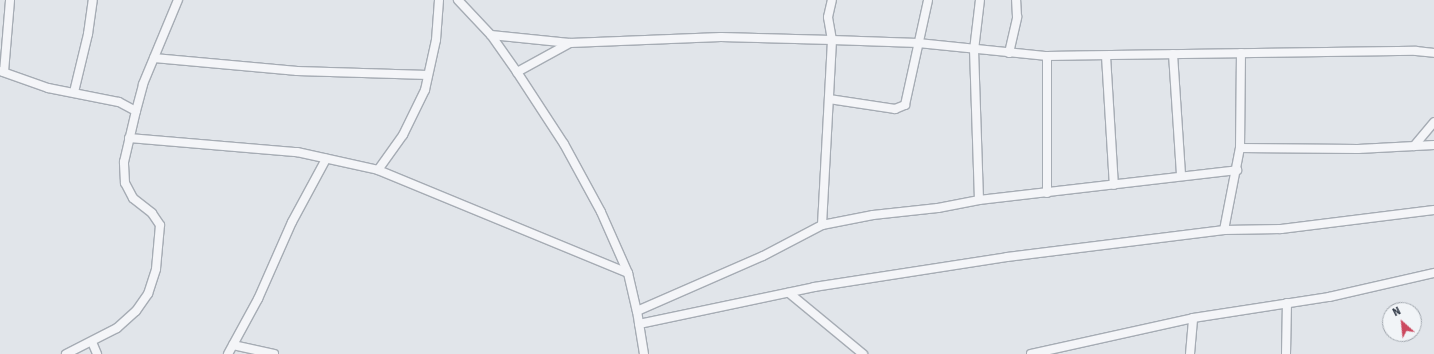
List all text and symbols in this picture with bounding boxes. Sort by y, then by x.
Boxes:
north arrow [1382,302,1422,342]
text: N [1390,303,1403,320]

